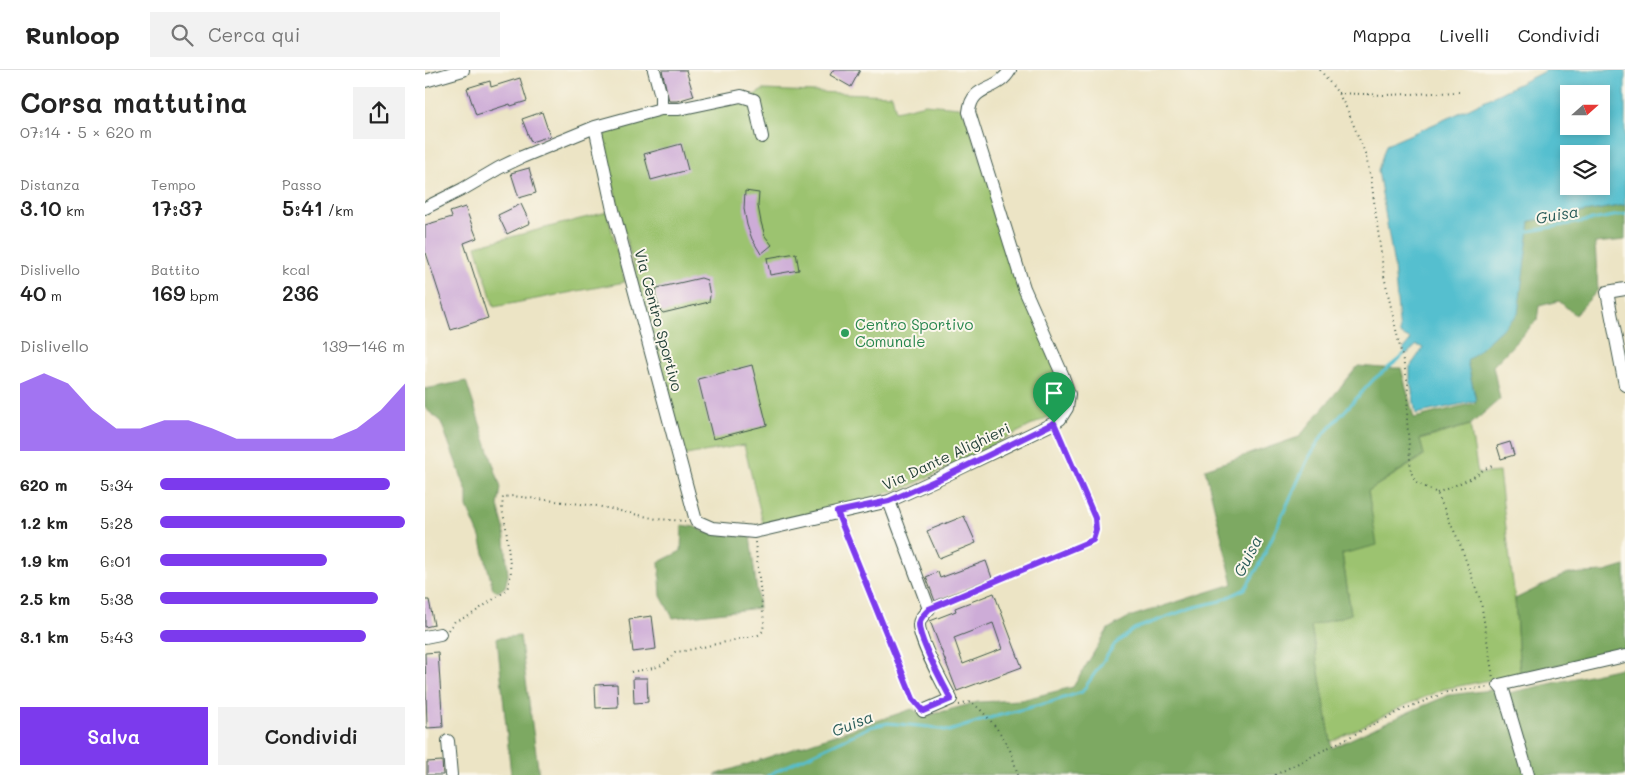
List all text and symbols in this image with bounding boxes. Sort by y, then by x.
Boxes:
search box [150,12,500,57]
text: Runloop [25,19,120,50]
icon: search [168,21,196,49]
text: Cerca qui [208,22,300,47]
text: Mappa [1352,23,1411,47]
text: Livelli [1439,23,1490,47]
text: Condividi [1518,23,1600,47]
text: Corsa mattutina [20,84,248,120]
north arrow [1560,85,1610,135]
map controls [1560,85,1610,195]
button: share [353,87,405,139]
text: 07:14 · 5 × 620 m [20,121,152,142]
button: layers [1560,145,1610,195]
text: Distanza [20,175,80,194]
text: Tempo [151,175,196,194]
text: Passo [282,175,321,194]
text: 3.10 [20,194,62,221]
text: 17:37 [151,194,203,221]
text: 5:41 [282,194,323,221]
water label: Guisa [1534,200,1580,228]
text: km [62,201,85,220]
text: /km [323,201,354,220]
street label: Via Centro Sportivo [630,247,688,394]
text: Dislivello [20,260,80,279]
text: Battito [151,260,199,279]
text: kcal [282,260,310,279]
text: 40 [20,279,46,306]
text: 169 [151,279,186,306]
text: 236 [282,279,319,306]
text: m [46,286,62,305]
text: bpm [186,286,219,305]
place label: Centro Sportivo Comunale [855,314,973,351]
marker: Centro Sportivo Comunale [839,327,851,339]
text: Dislivello [20,335,88,356]
text: 139–146 m [322,335,405,356]
pin [1033,372,1075,423]
icon: arrive [1040,379,1068,407]
street label: Via Dante Alighieri [879,418,1013,494]
text: 620 m [20,474,67,495]
text: 5:34 [100,474,133,495]
text: 1.2 km [20,512,68,533]
text: 5:28 [100,512,133,533]
water label: Guisa [1228,532,1266,580]
text: 1.9 km [20,550,69,571]
text: 6:01 [100,550,132,571]
text: 2.5 km [20,588,70,609]
text: 5:38 [100,588,133,609]
text: 3.1 km [20,626,69,647]
text: 5:43 [100,626,133,647]
water label: Guisa [828,705,876,741]
button: Salva [20,707,208,765]
button: Condividi [218,707,405,765]

